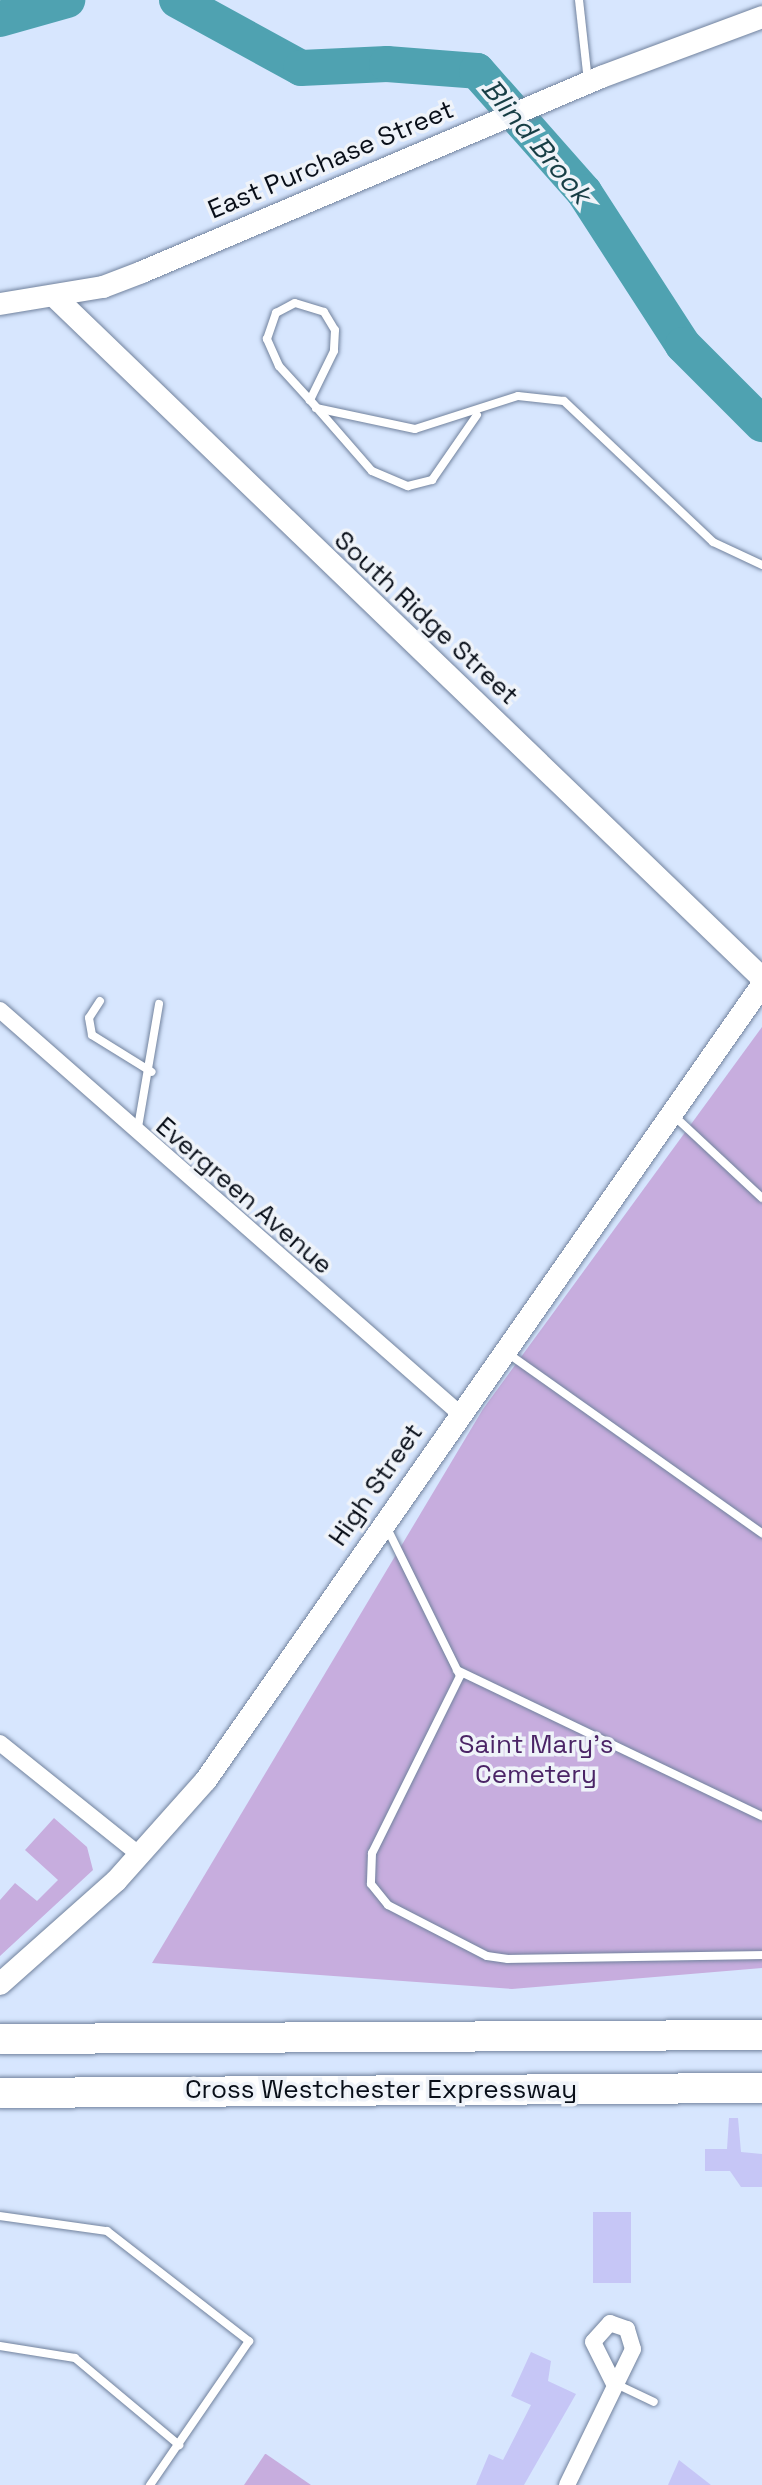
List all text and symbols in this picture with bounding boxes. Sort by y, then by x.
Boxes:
water label: Blind Brook [475,72,599,210]
street label: East Purchase Street [203,94,459,226]
street label: South Ridge Street [328,525,524,711]
street label: Evergreen Avenue [149,1111,339,1281]
street label: High Street [322,1418,430,1552]
park label: Saint Mary's Cemetery [459,1729,613,1790]
street label: Cross Westchester Expressway [185,2074,577,2106]

